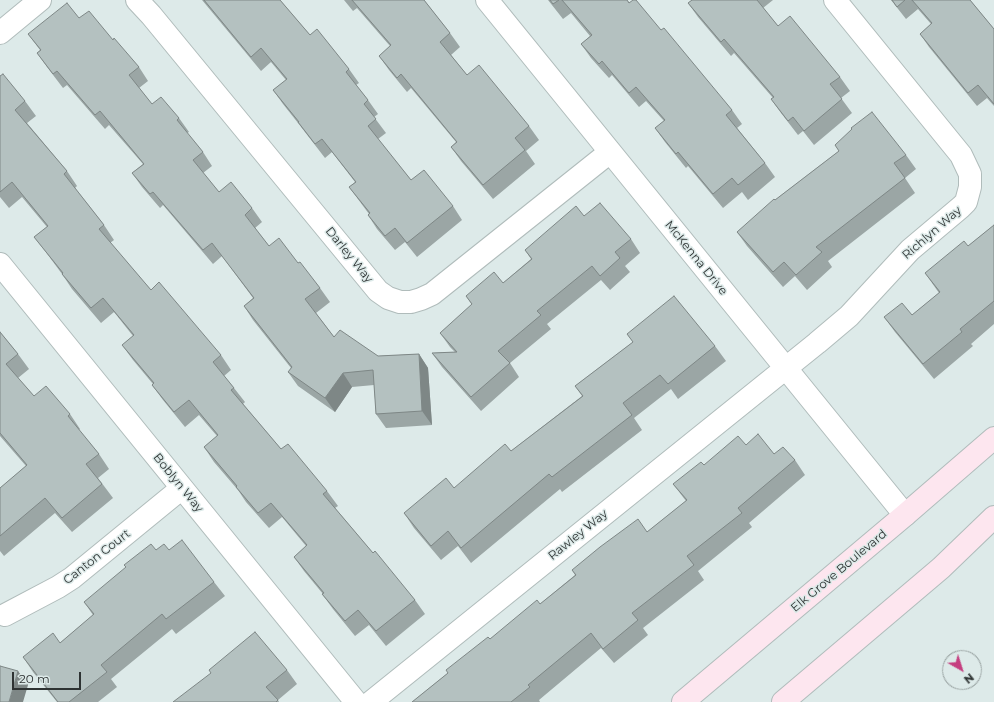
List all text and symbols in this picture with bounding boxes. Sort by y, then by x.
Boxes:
street label: Richlyn Way [899,203,965,263]
street label: McKenna Drive [662,218,730,298]
street label: Darley Way [322,224,376,286]
street label: Boblyn Way [150,451,206,515]
street label: Rawley Way [545,507,611,563]
street label: Canton Court [61,526,133,588]
street label: Elk Grove Boulevard [788,527,890,615]
north arrow [942,650,982,690]
scale bar [14,664,83,690]
text: N [961,670,977,687]
text: 20 m [19,671,50,686]

